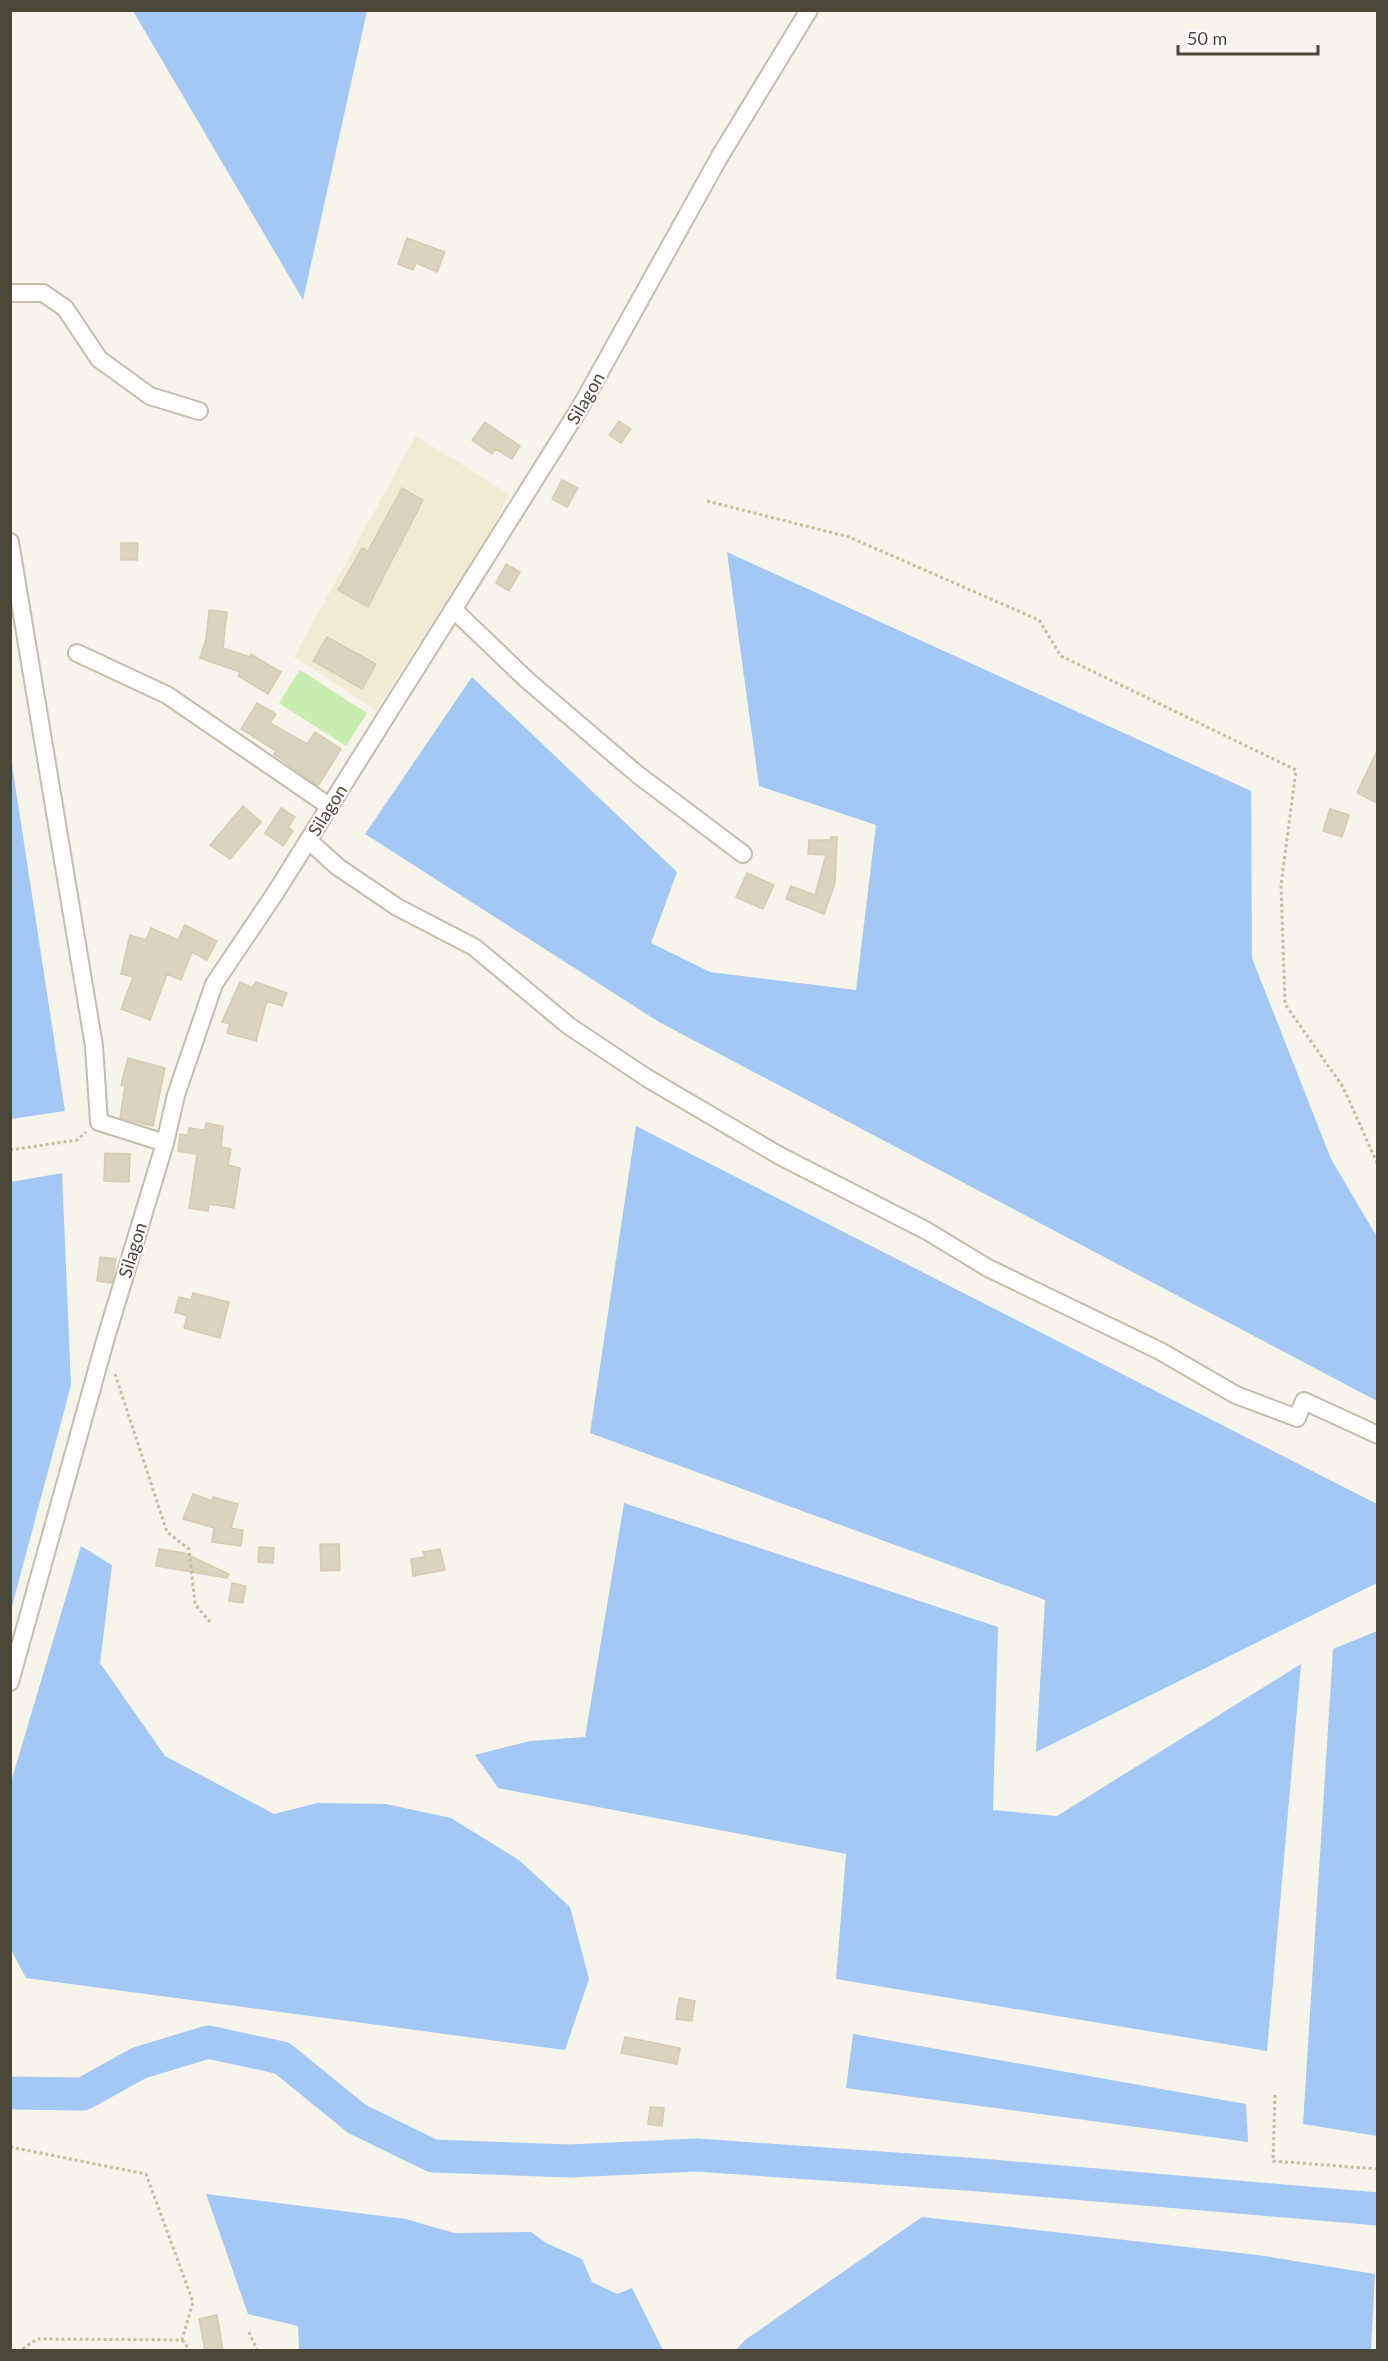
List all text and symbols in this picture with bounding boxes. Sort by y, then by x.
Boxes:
scale bar [1178,18,1318,56]
text: 50 m [1187,27,1227,49]
street label: Silagon [561,368,609,428]
street label: Silagon [303,780,351,840]
street label: Silagon [113,1220,151,1280]

